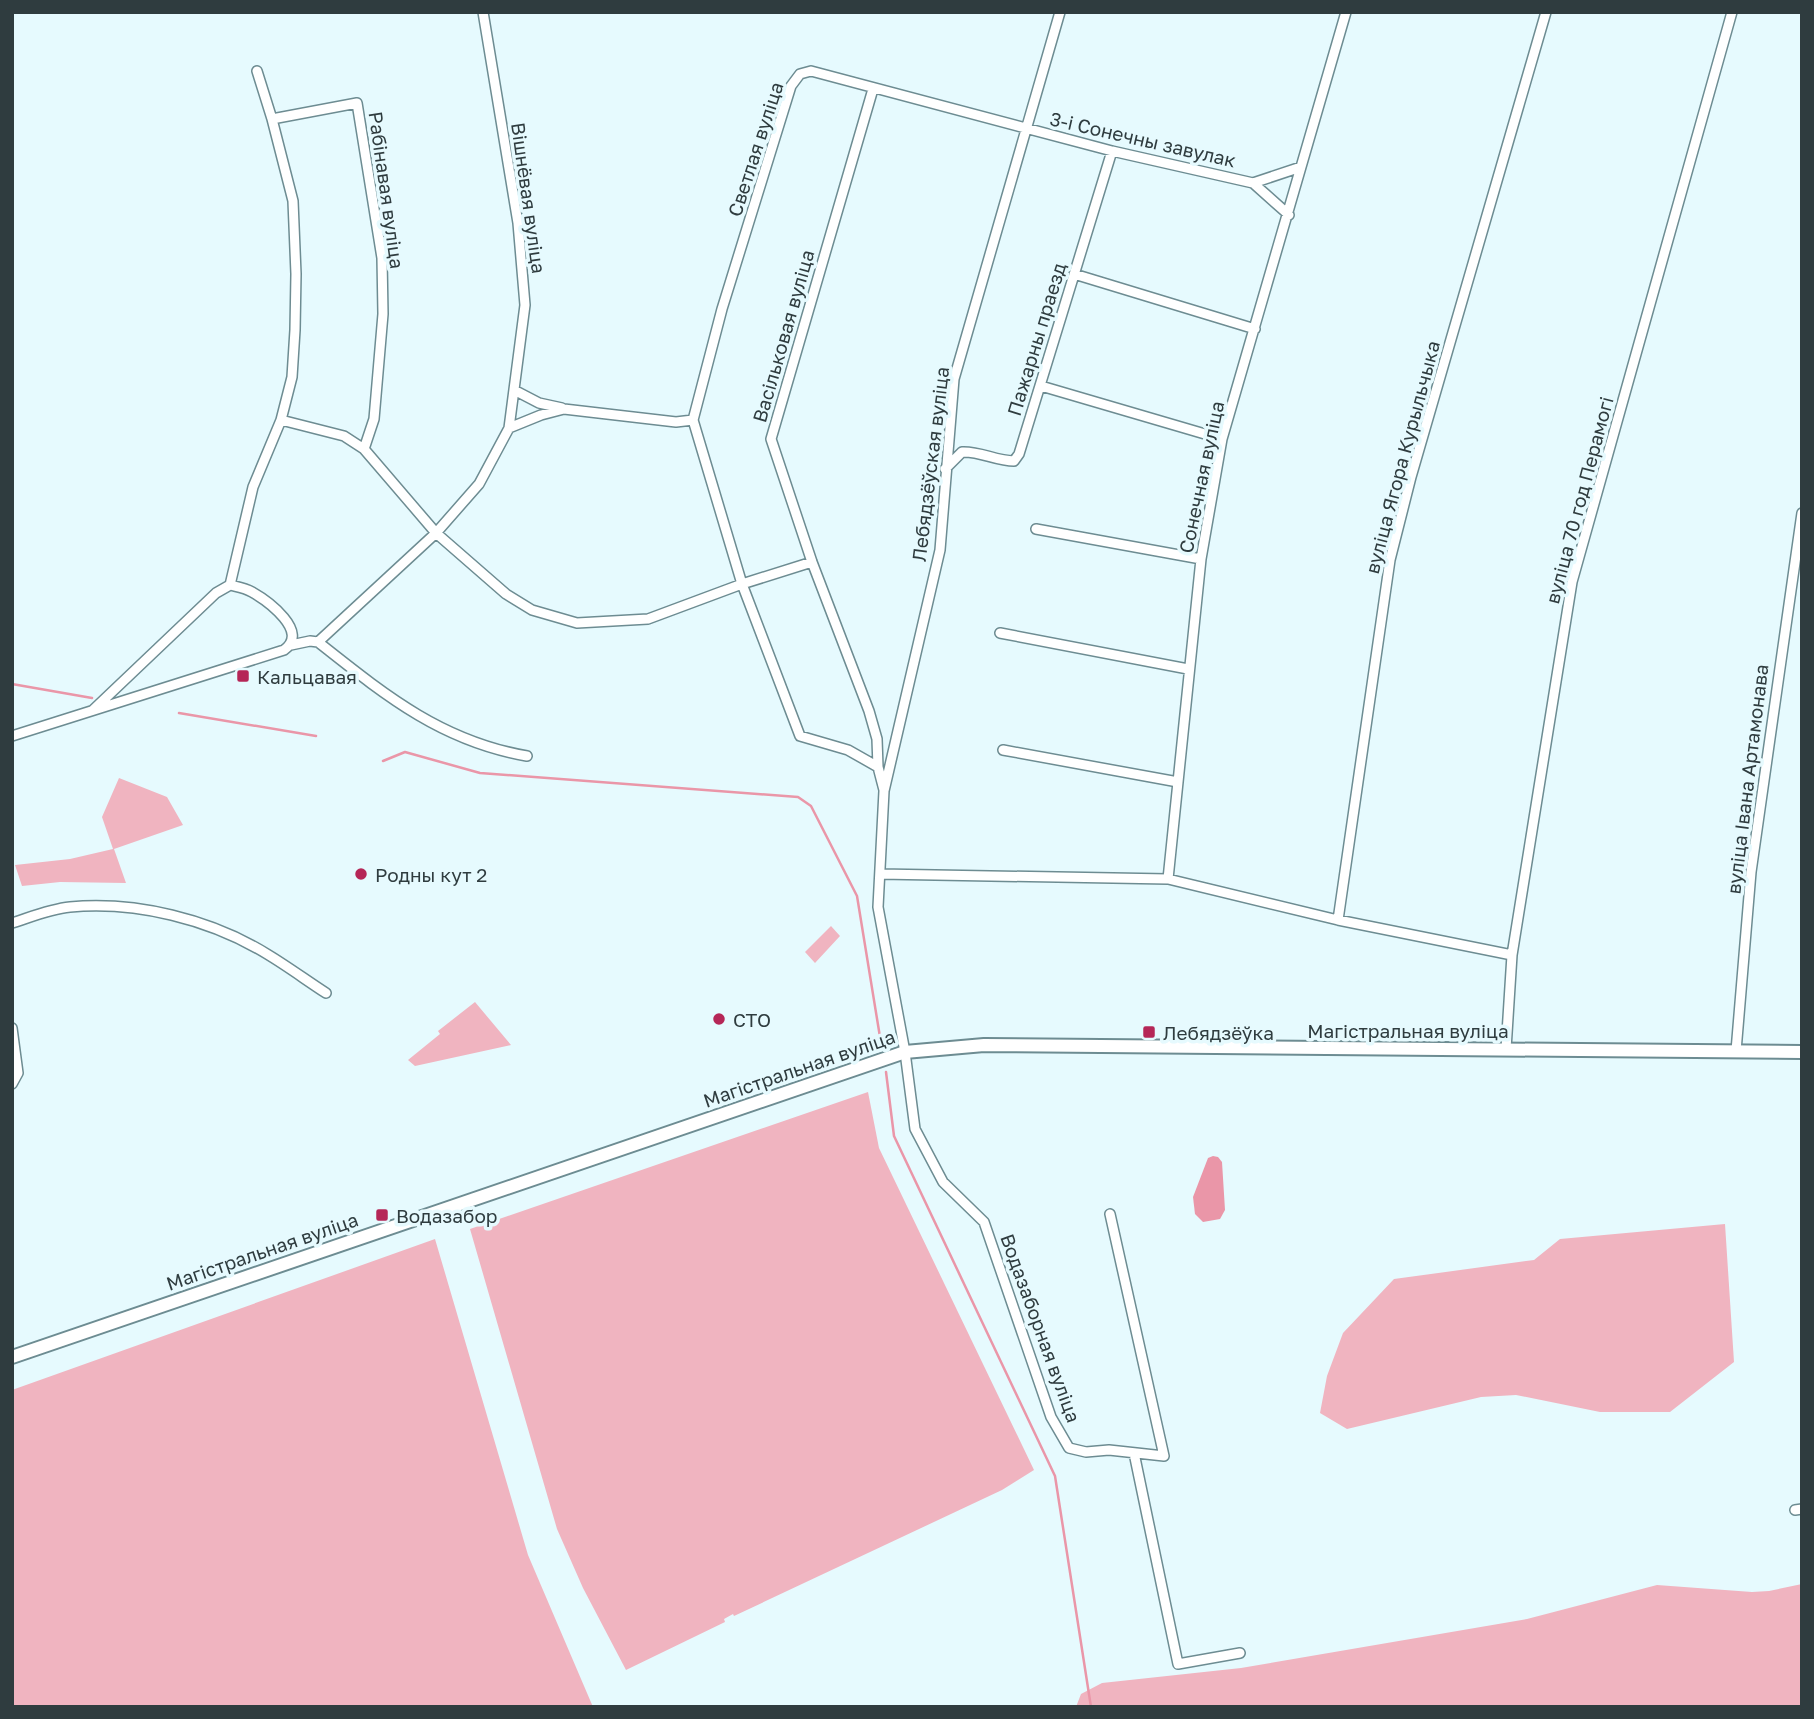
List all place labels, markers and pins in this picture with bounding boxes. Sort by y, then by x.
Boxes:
place label: Кальцавая [257,665,357,688]
marker: Кальцавая [235,668,251,684]
place label: Родны кут 2 [375,863,487,886]
marker: Родны кут 2 [353,866,369,882]
place label: СТО [733,1008,771,1031]
marker: СТО [711,1011,727,1027]
place label: Лебядзёўка [1163,1021,1274,1044]
marker: Лебядзёўка [1141,1024,1157,1040]
place label: Водазабор [396,1204,497,1227]
marker: Водазабор [374,1207,390,1223]

